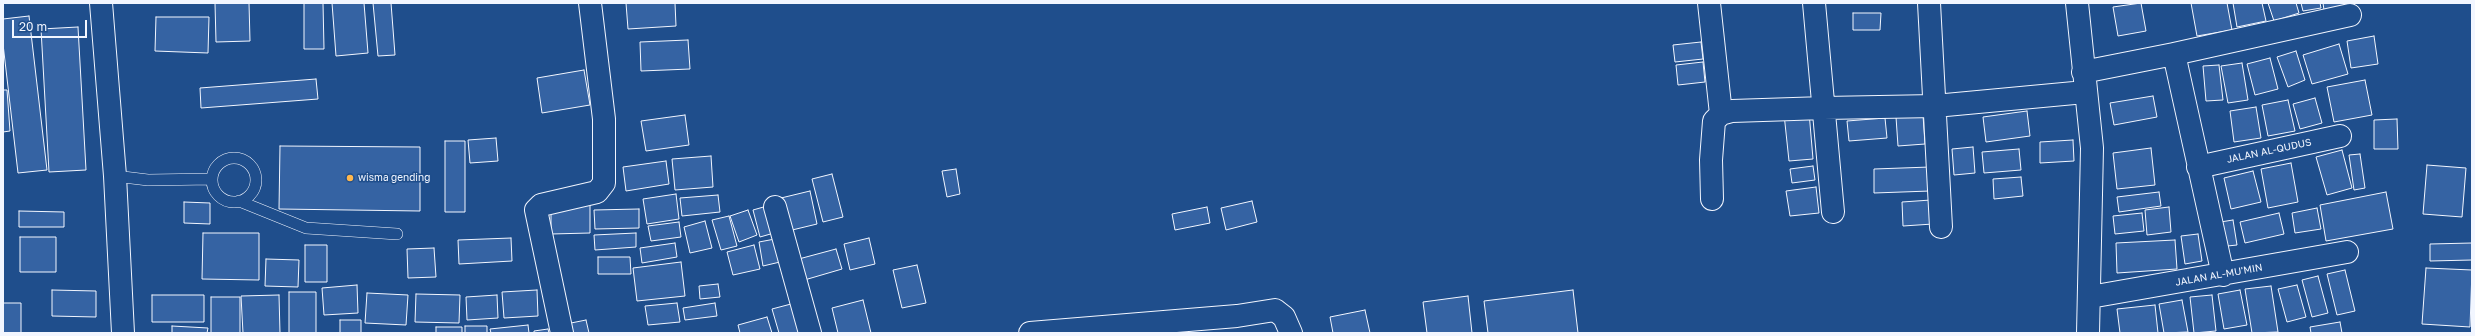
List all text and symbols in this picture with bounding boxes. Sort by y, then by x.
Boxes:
scale bar [14,12,89,38]
text: 20 m [19,19,47,34]
street label: JALAN AL-QUDUS [2226,136,2312,166]
place label: wisma gending [358,172,430,184]
marker: wisma gending [345,173,355,183]
street label: JALAN AL-MU'MIN [2174,261,2264,289]

